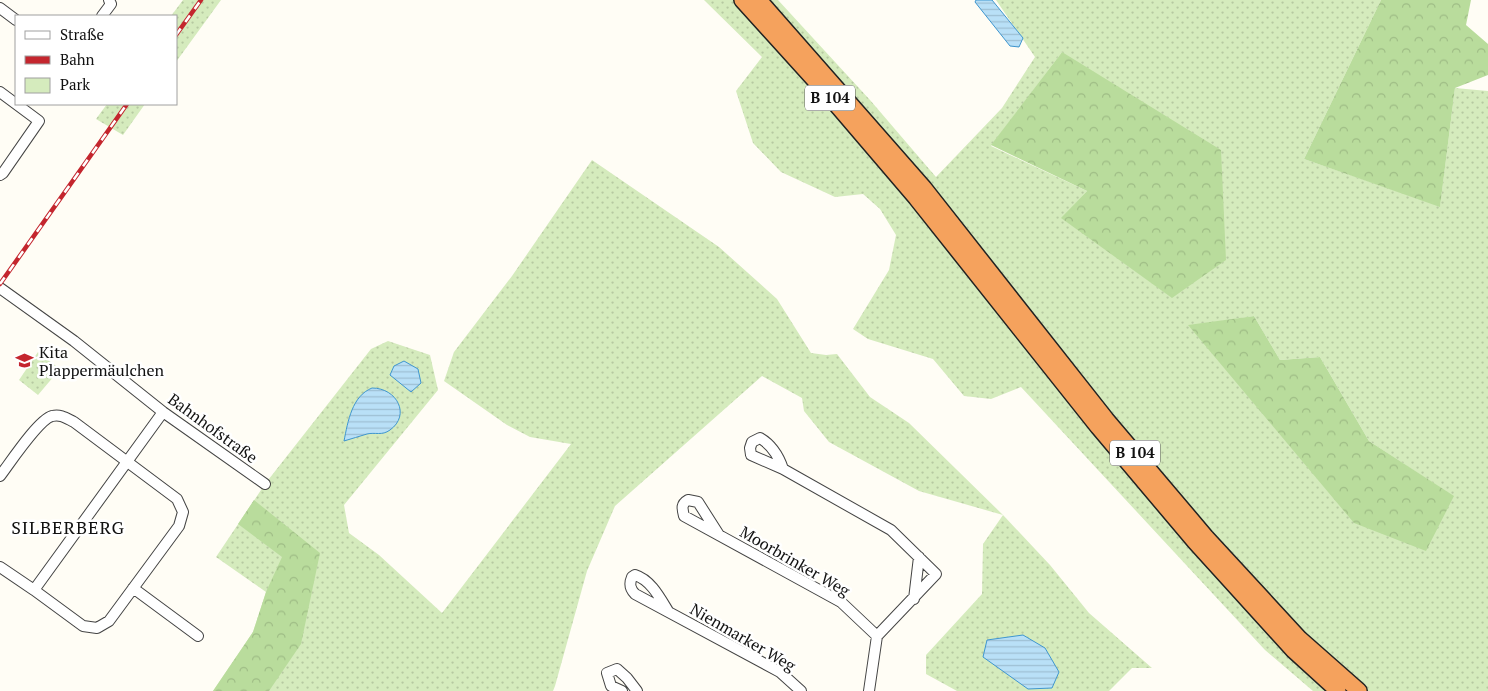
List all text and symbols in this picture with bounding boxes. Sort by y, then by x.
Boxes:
legend [15,15,178,105]
text: Straße [60,24,104,44]
text: Bahn [60,49,95,69]
text: Park [60,74,90,94]
road number: B 104 [805,86,855,110]
place label: Kita Plappermäulchen [39,341,165,381]
school or university icon: Kita Plappermäulchen [15,351,35,371]
street label: Bahnhofstraße [164,388,262,468]
road number: B 104 [1110,440,1160,466]
district label: SILBERBERG [11,515,125,539]
street label: Moorbrinker Weg [736,521,854,602]
street label: Nienmarker Weg [686,598,800,676]

